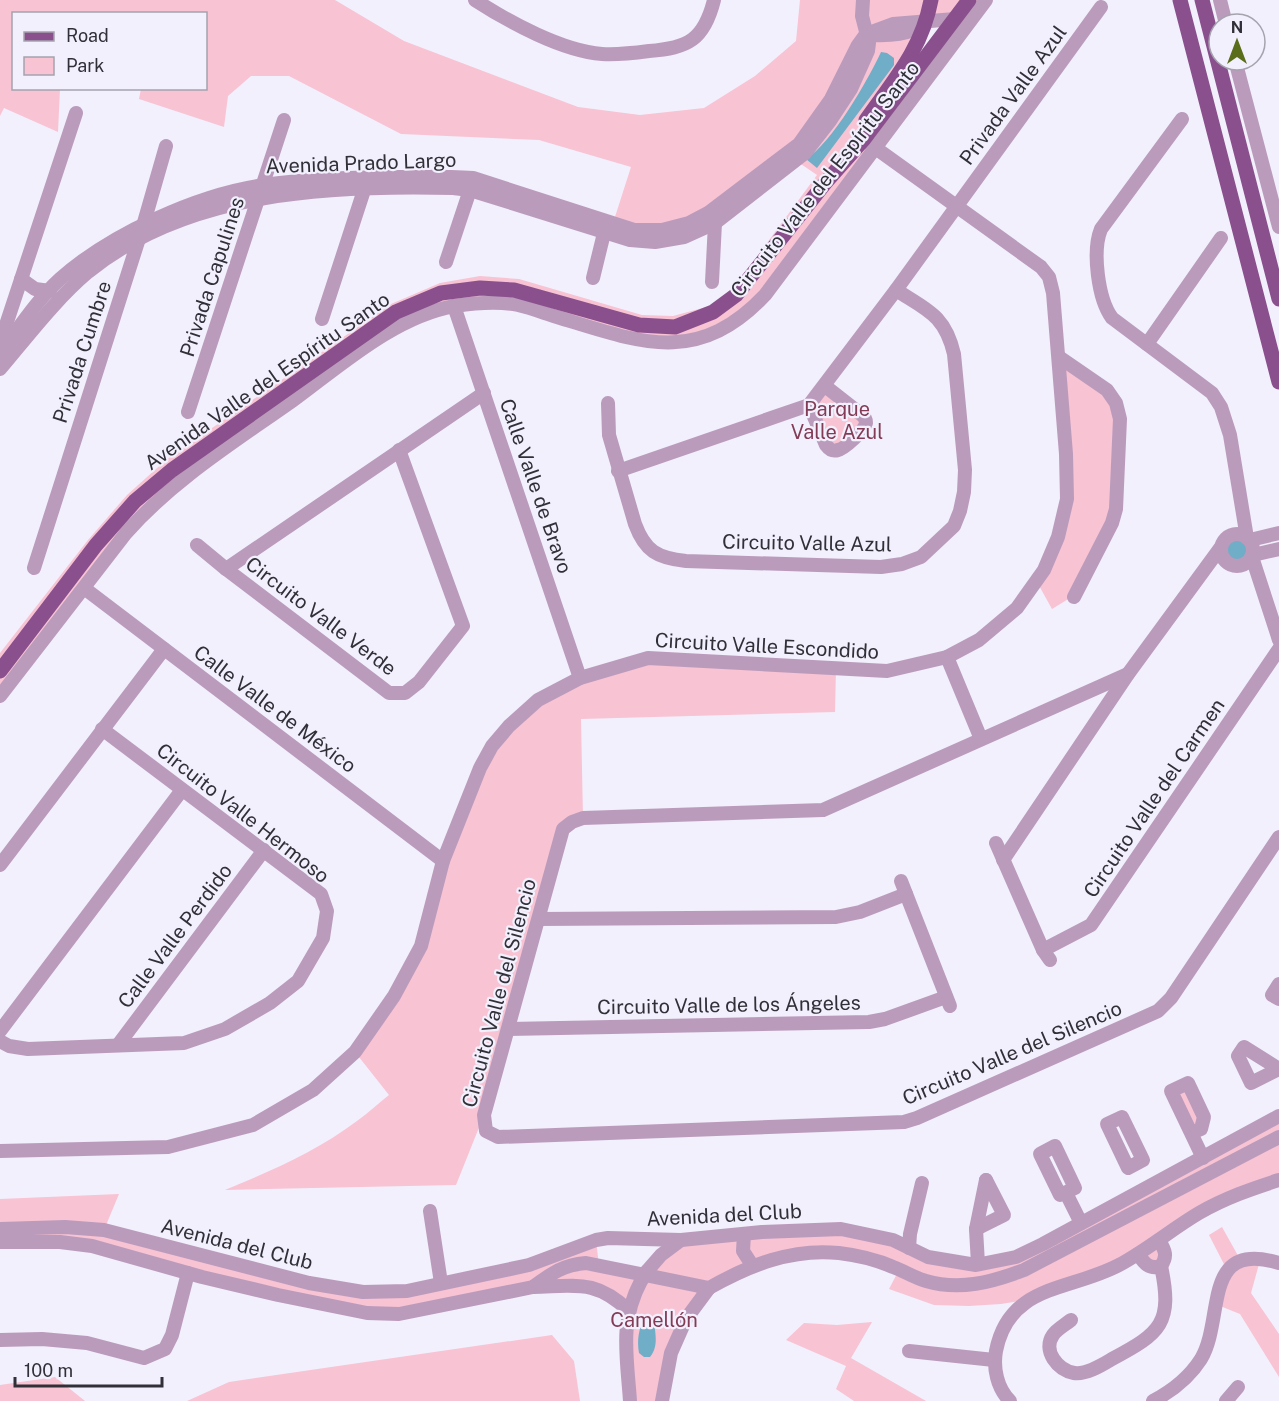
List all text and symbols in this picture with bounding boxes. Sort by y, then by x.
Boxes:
legend [12,12,207,90]
north arrow [1207,12,1267,72]
text: N [1231,18,1243,37]
street label: Privada Valle Azul [954,21,1072,169]
text: Road [66,25,109,46]
text: Park [66,55,104,76]
street label: Circuito Valle del Espíritu Santo [725,56,925,302]
street label: Avenida Prado Largo [265,148,457,178]
street label: Privada Capulines [175,194,249,360]
street label: Privada Cumbre [48,278,116,426]
street label: Avenida Valle del Espíritu Santo [140,287,394,475]
street label: Calle Valle de Bravo [495,396,577,576]
park label: Parque Valle Azul [791,397,883,444]
street label: Circuito Valle Azul [722,530,892,556]
street label: Circuito Valle Verde [241,552,401,680]
street label: Circuito Valle Escondido [654,628,880,664]
street label: Calle Valle de México [189,640,361,778]
street label: Circuito Valle del Carmen [1078,694,1230,902]
street label: Circuito Valle Hermoso [152,738,334,888]
street label: Calle Valle Perdido [113,859,237,1013]
street label: Circuito Valle del Silencio [457,876,541,1110]
street label: Circuito Valle de los Ángeles [597,990,861,1019]
street label: Circuito Valle del Silencio [899,996,1125,1110]
street label: Avenida del Club [646,1199,802,1231]
street label: Avenida del Club [159,1214,315,1274]
park label: Camellón [610,1308,698,1332]
scale bar [15,1350,162,1388]
text: 100 m [24,1360,73,1381]

